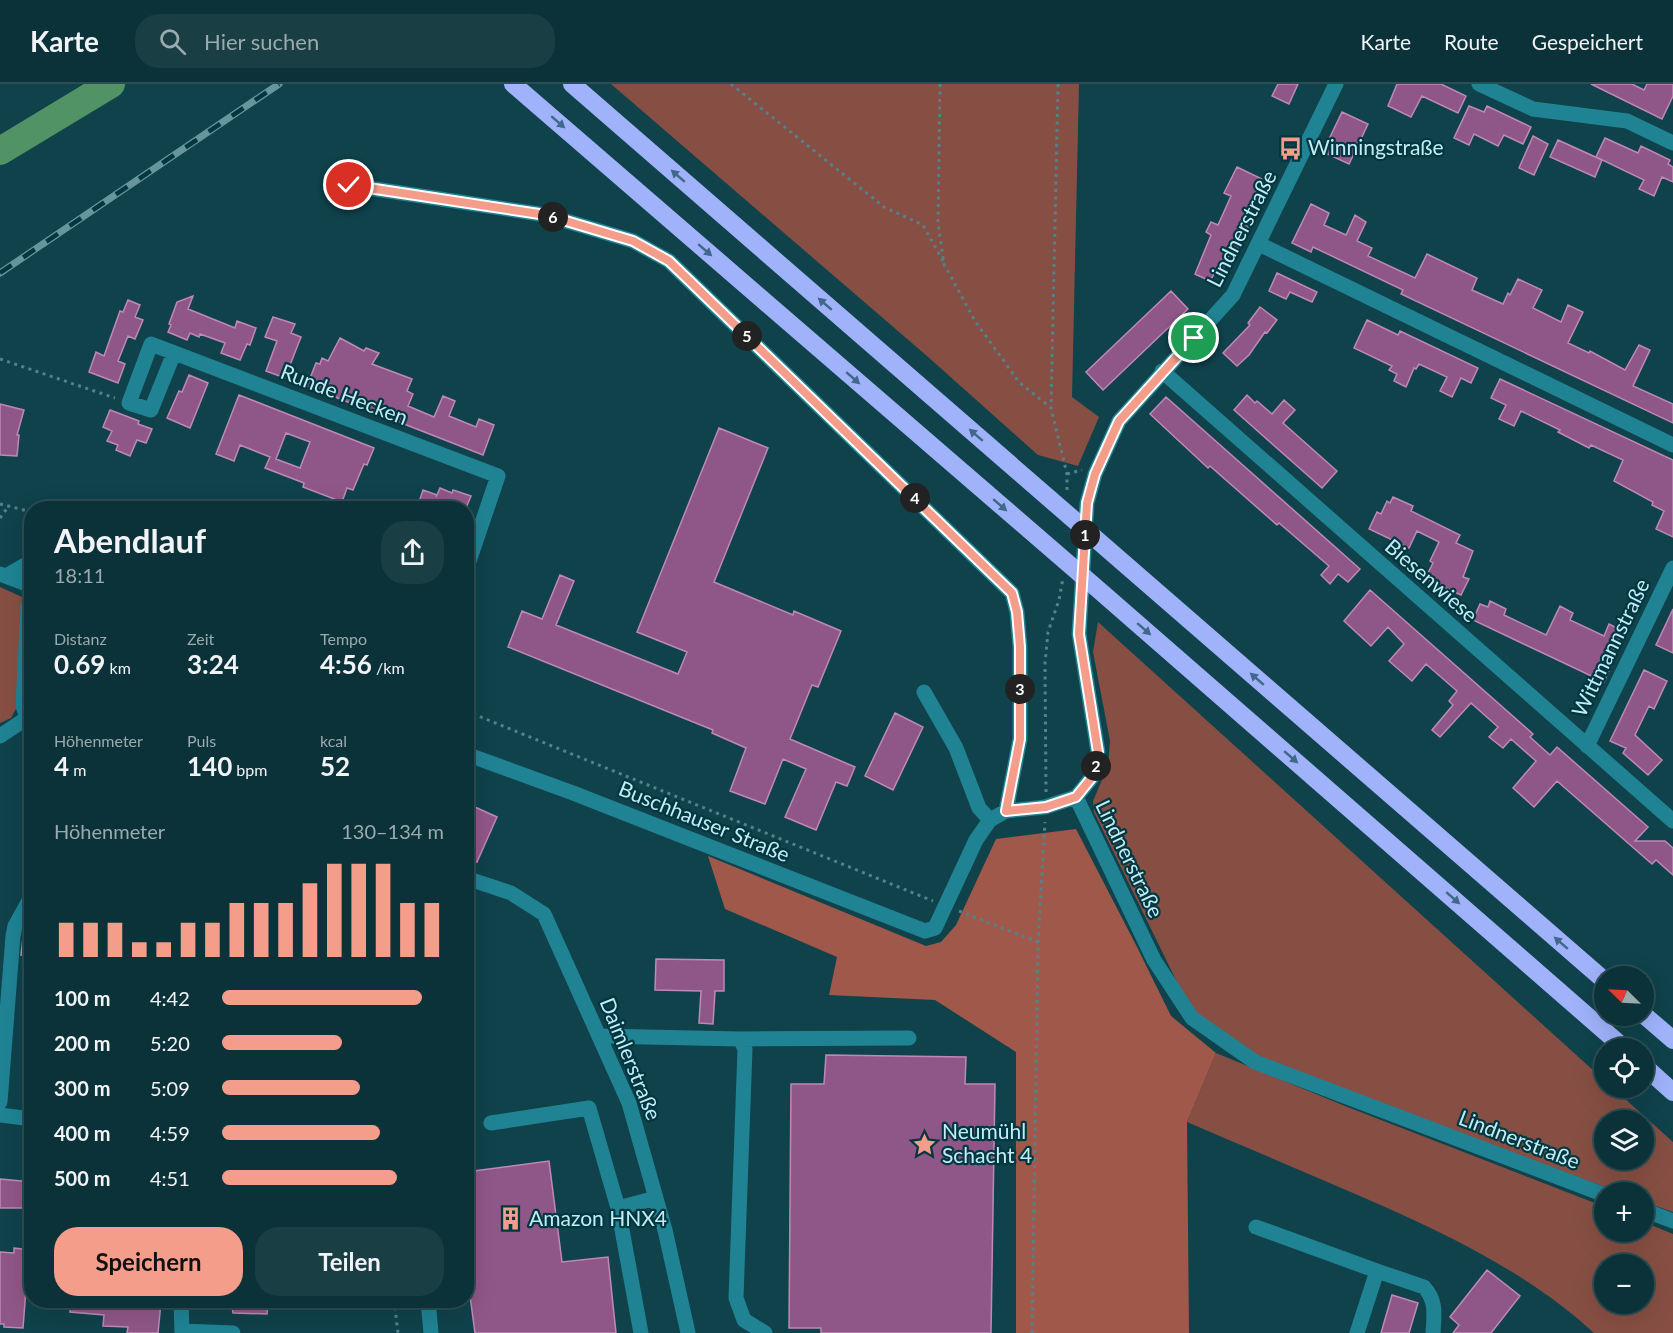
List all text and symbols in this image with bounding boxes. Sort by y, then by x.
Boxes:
search box [135,14,555,68]
text: Karte [30,24,99,58]
icon: search [156,25,189,58]
text: Hier suchen [204,28,319,55]
text: Karte [1361,29,1411,54]
text: Route [1444,29,1499,54]
text: Gespeichert [1532,29,1643,54]
one-way arrow [550,115,565,128]
place label: Winningstraße [1308,134,1444,159]
bus stop icon: Winningstraße [1277,135,1303,161]
pin [323,159,374,210]
street label: Lindnerstraße [1201,166,1281,291]
icon: check [332,168,365,201]
one-way arrow [671,170,686,183]
pin: 6 [538,202,568,232]
text: 6 [548,207,558,226]
one-way arrow [697,243,712,256]
one-way arrow [818,297,833,311]
pin [1168,312,1219,363]
pin: 5 [732,321,762,351]
icon: arrive [1177,321,1210,354]
text: 5 [742,326,752,345]
street label: Runde Hecken [277,358,412,429]
one-way arrow [845,371,860,384]
one-way arrow [968,428,984,441]
pin: 4 [900,483,930,513]
text: 4 [910,488,920,507]
one-way arrow [992,498,1007,511]
text: Abendlauf [54,520,206,560]
pin: 1 [1070,520,1100,550]
button: share [381,521,444,584]
text: 1 [1080,525,1090,544]
street label: Biesenwiese [1381,533,1483,627]
text: 18:11 [54,563,105,587]
street label: Wittmannstraße [1566,574,1654,720]
one-way arrow [1136,622,1151,635]
text: Distanz [54,629,107,648]
text: Zeit [187,629,214,648]
text: Tempo [320,629,367,648]
text: 0.69 [54,648,105,680]
text: 3:24 [187,648,239,680]
text: 4:56 [320,648,372,680]
text: km [105,658,131,677]
text: /km [372,658,405,677]
one-way arrow [1250,673,1265,686]
pin: 3 [1005,674,1035,704]
text: 3 [1015,679,1025,698]
text: Höhenmeter [54,731,143,750]
text: Puls [187,731,216,750]
text: kcal [320,731,347,750]
text: 4 [54,750,69,782]
text: 140 [187,750,232,782]
text: 52 [320,750,350,782]
one-way arrow [1283,750,1298,763]
pin: 2 [1081,751,1111,781]
text: 2 [1091,756,1101,775]
text: m [69,760,86,779]
text: bpm [232,760,267,779]
street label: Buschhauser Straße [615,775,794,866]
street label: Lindnerstraße [1091,796,1170,921]
text: Höhenmeter [54,819,165,843]
text: 130–134 m [341,819,444,843]
one-way arrow [1445,891,1460,905]
one-way arrow [1554,937,1569,950]
north arrow [1594,966,1654,1026]
map controls [1594,966,1654,1314]
text: 100 m [54,986,110,1010]
text: 4:42 [150,986,190,1010]
street label: Daimlerstraße [595,994,667,1123]
text: 200 m [54,1031,110,1055]
text: 5:20 [150,1031,190,1055]
button: locate [1594,1038,1654,1098]
text: 300 m [54,1076,110,1100]
text: 5:09 [150,1076,190,1100]
street label: Lindnerstraße [1456,1104,1584,1173]
button: layers [1594,1110,1654,1170]
place label: Neumühl Schacht 4 [942,1118,1032,1167]
text: 400 m [54,1121,110,1145]
text: 4:59 [150,1121,190,1145]
place icon: Neumühl Schacht 4 [911,1131,937,1157]
text: 500 m [54,1166,110,1190]
text: 4:51 [150,1166,190,1190]
button: + [1594,1182,1654,1242]
place label: Amazon HNX4 [529,1205,667,1230]
building icon: Amazon HNX4 [498,1206,524,1232]
button: Speichern [54,1227,243,1296]
button: Teilen [255,1227,444,1296]
button: − [1594,1254,1654,1314]

